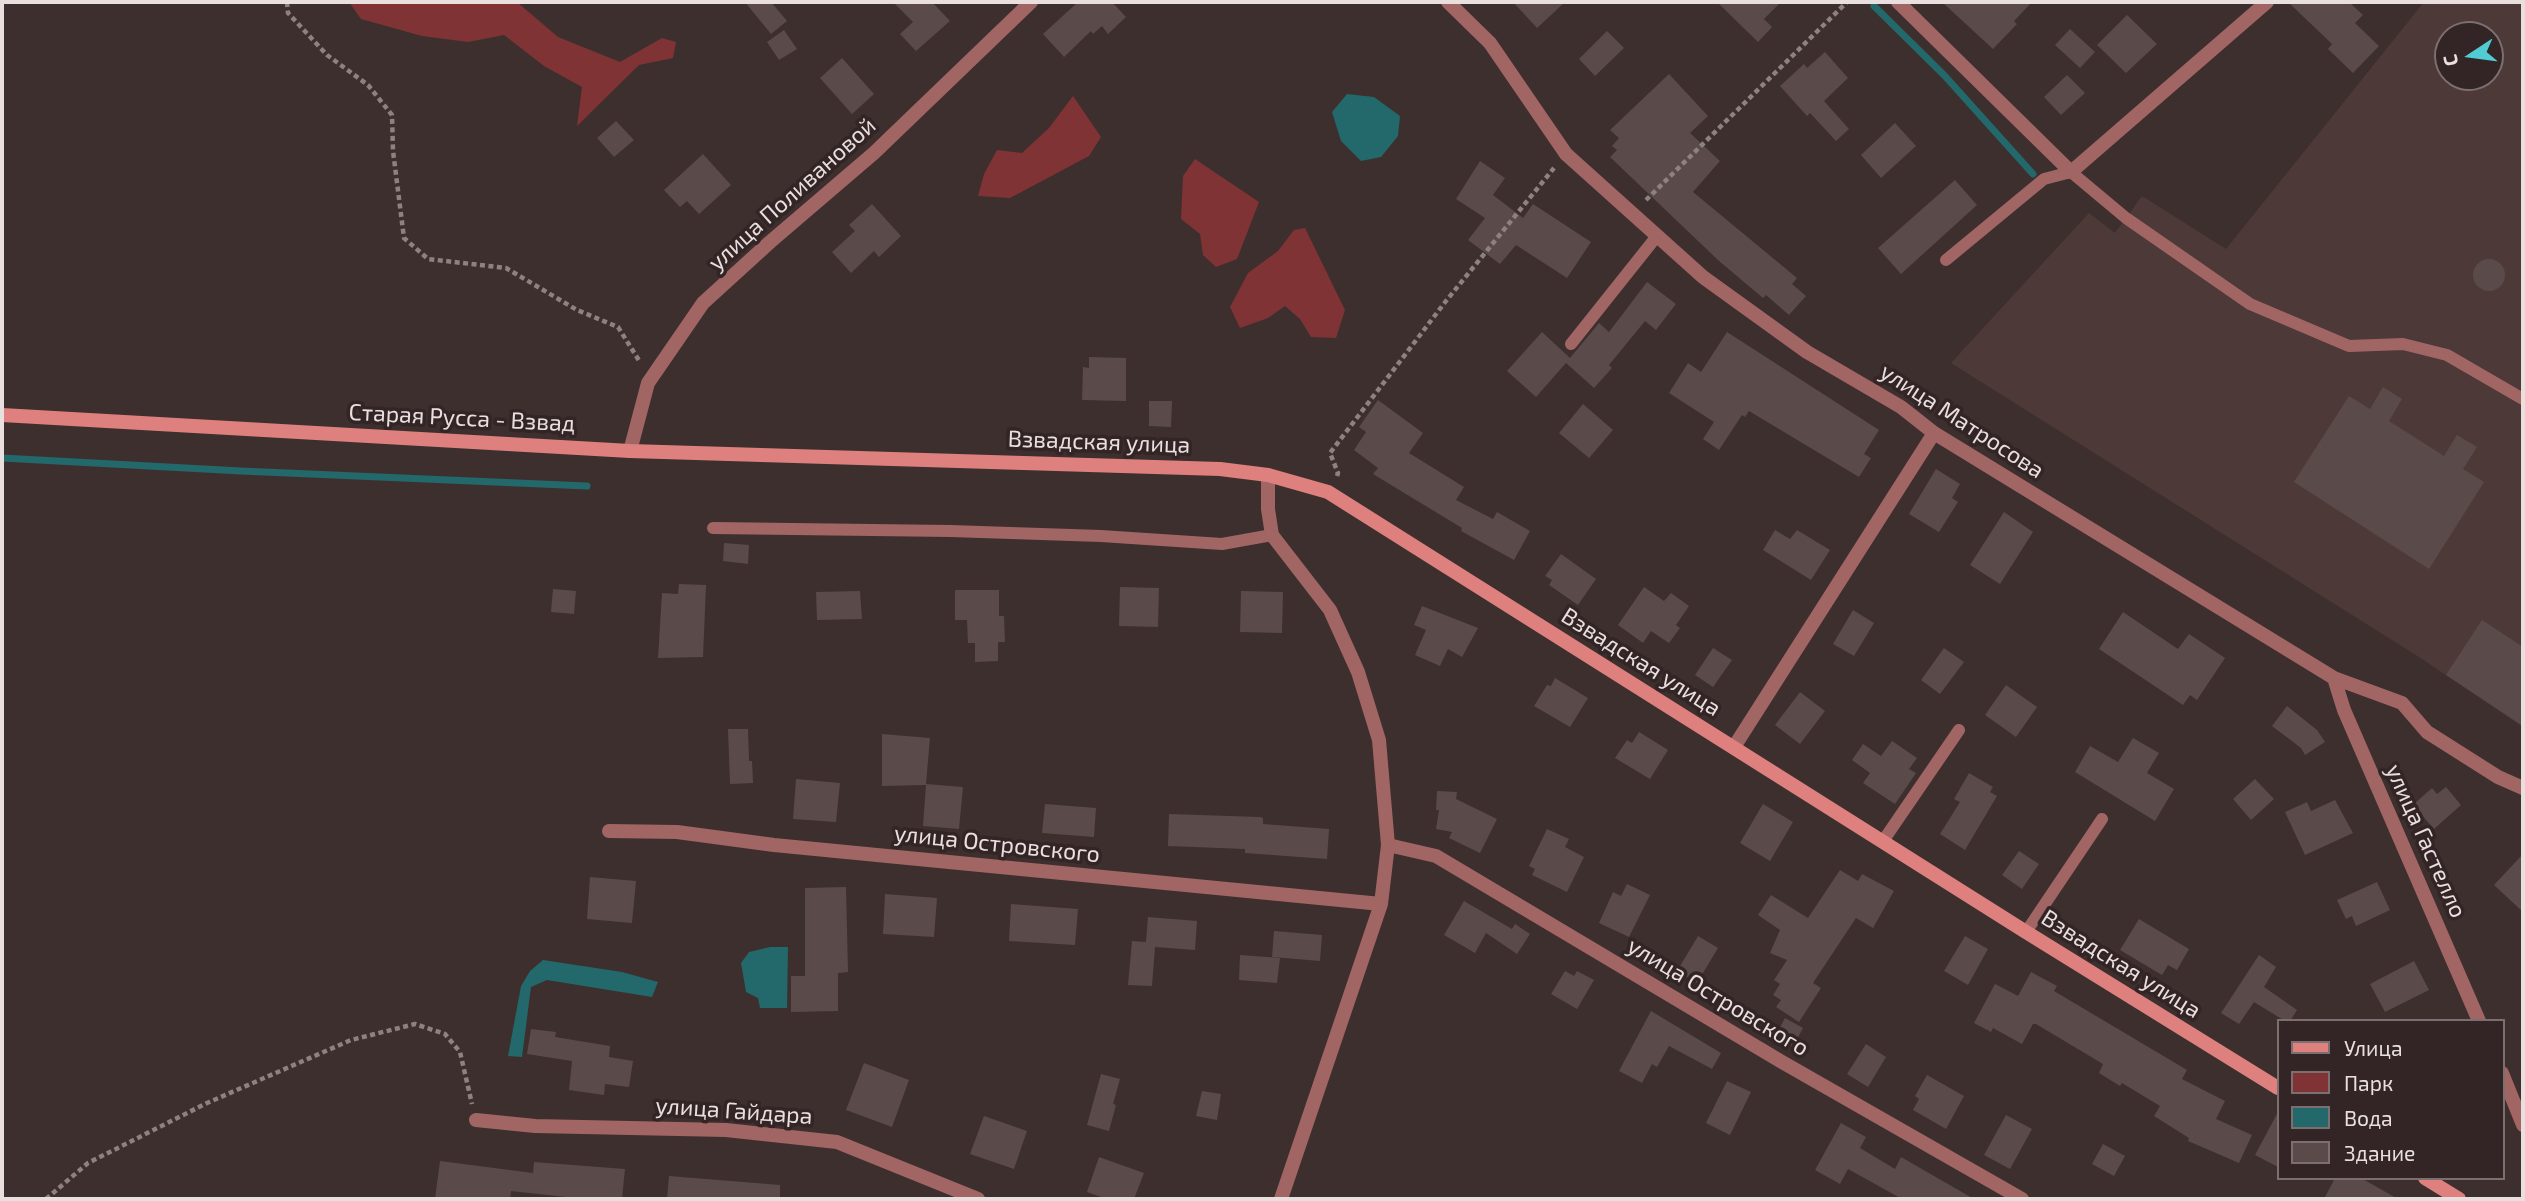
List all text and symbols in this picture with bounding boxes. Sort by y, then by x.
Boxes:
north arrow [2434,21,2504,91]
text: С [2438,52,2462,68]
street label: улица Поливановой [703,112,881,276]
street label: улица Матросова [1875,358,2049,484]
street label: Старая Русса - Взвад [348,398,576,438]
street label: Взвадская улица [1007,425,1191,459]
street label: Взвадская улица [1556,602,1726,722]
street label: улица Гастелло [2380,760,2472,922]
street label: улица Островского [893,819,1101,869]
street label: Взвадская улица [2036,904,2206,1024]
street label: улица Островского [1622,932,1814,1062]
legend [2276,1019,2504,1180]
text: Улица [2344,1035,2403,1060]
text: Парк [2344,1070,2393,1095]
street label: улица Гайдара [655,1092,813,1130]
text: Вода [2344,1105,2393,1130]
text: Здание [2344,1140,2415,1165]

